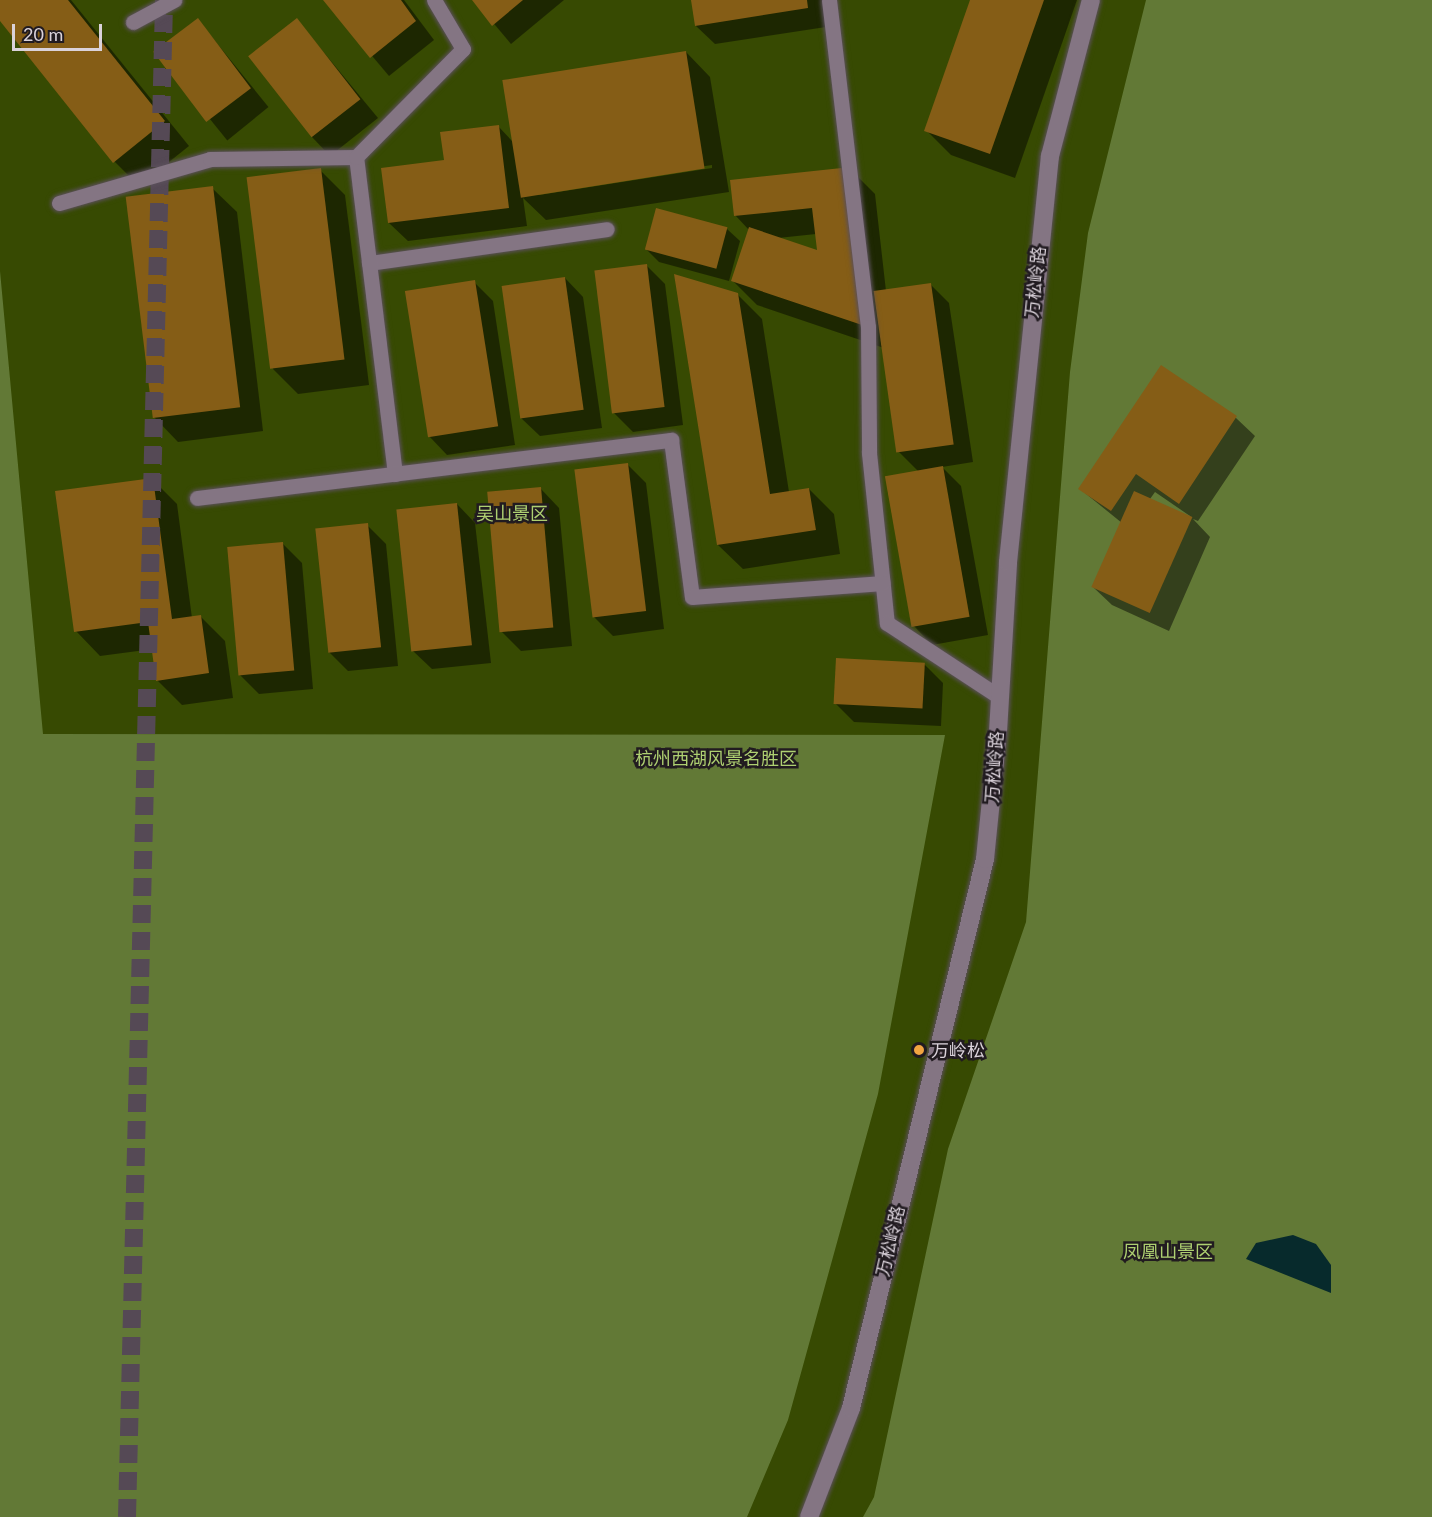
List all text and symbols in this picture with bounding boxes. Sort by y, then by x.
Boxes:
scale bar [15,12,105,50]
text: 20 m [23,23,63,45]
street label: 万松岭路 [1020,245,1050,319]
park label: 吴山景区 [476,502,548,524]
street label: 万松岭路 [981,730,1007,804]
park label: 杭州西湖风景名胜区 [635,747,797,769]
place label: 万岭松 [931,1039,985,1061]
marker: 万岭松 [912,1043,926,1057]
street label: 万松岭路 [871,1203,909,1279]
park label: 凤凰山景区 [1123,1240,1213,1262]

